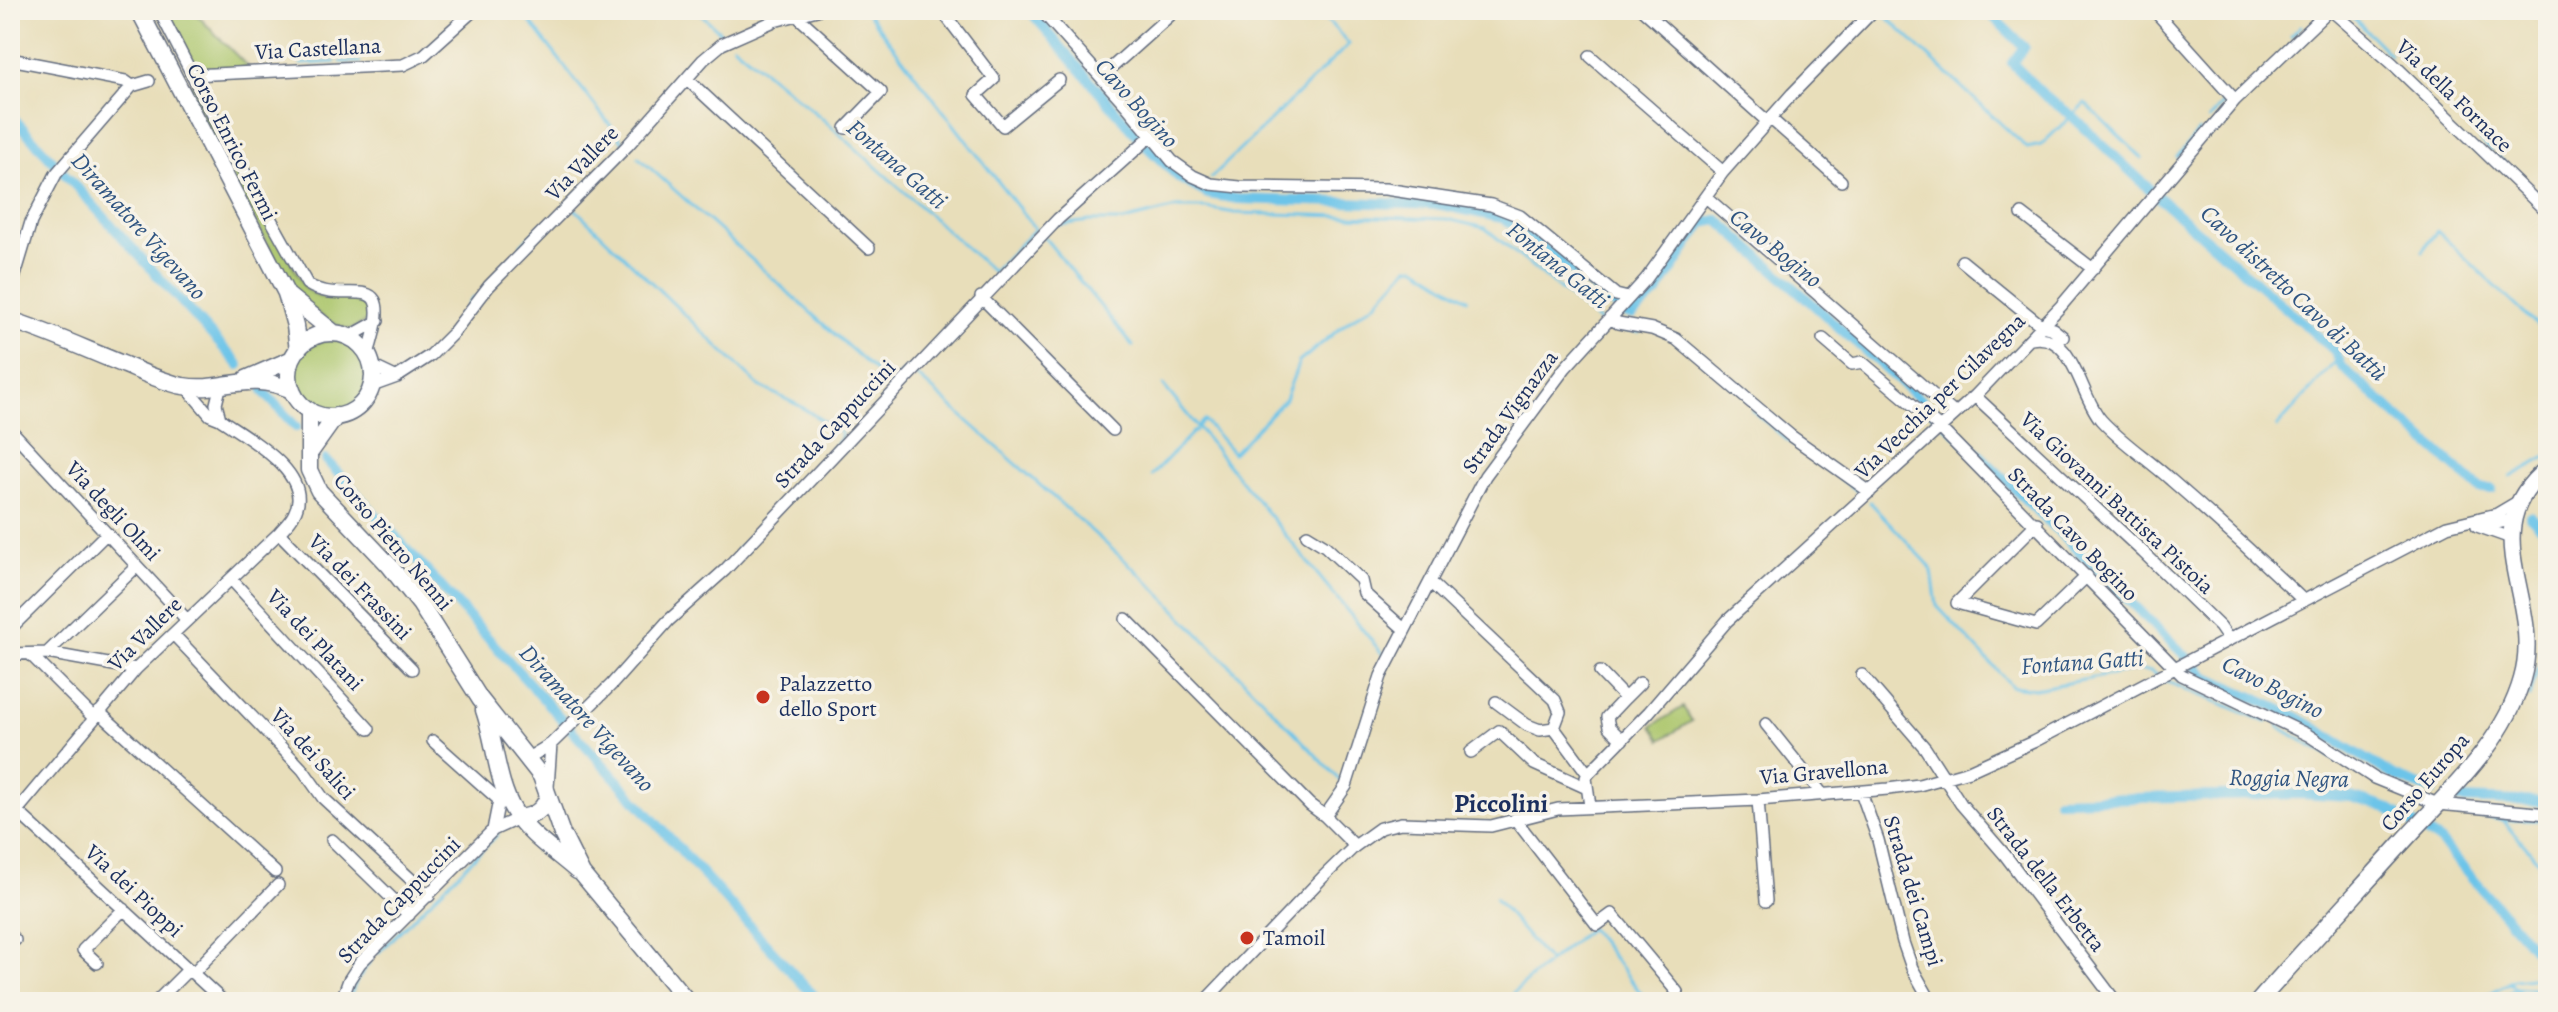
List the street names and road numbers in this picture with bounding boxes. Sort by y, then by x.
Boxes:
street label: Via Castellana [253,31,383,67]
street label: Via della Fornace [2388,32,2519,159]
street label: Corso Enrico Fermi [179,58,285,226]
street label: Via Vallere [538,119,625,208]
street label: Via Vecchia per Cilavegna [1847,306,2033,486]
street label: Strada Vignazza [1455,343,1566,480]
street label: Strada Cappuccini [768,353,902,495]
street label: Via Giovanni Battista Pistoia [2013,404,2221,602]
street label: Via degli Olmi [58,454,167,568]
street label: Strada Cavo Bogino [2001,460,2145,608]
street label: Corso Pietro Nenni [326,467,460,617]
street label: Via dei Frassini [301,527,418,647]
street label: Via dei Platani [259,582,370,697]
street label: Via Vallere [100,590,189,679]
street label: Via dei Salici [263,701,362,806]
street label: Corso Europa [2374,725,2477,838]
street label: Via Gravellona [1757,751,1890,793]
street label: Strada della Erbetta [1980,800,2113,959]
street label: Strada dei Campi [1876,812,1950,970]
street label: Strada Cappuccini [331,830,467,970]
street label: Via dei Pioppi [78,837,190,944]

